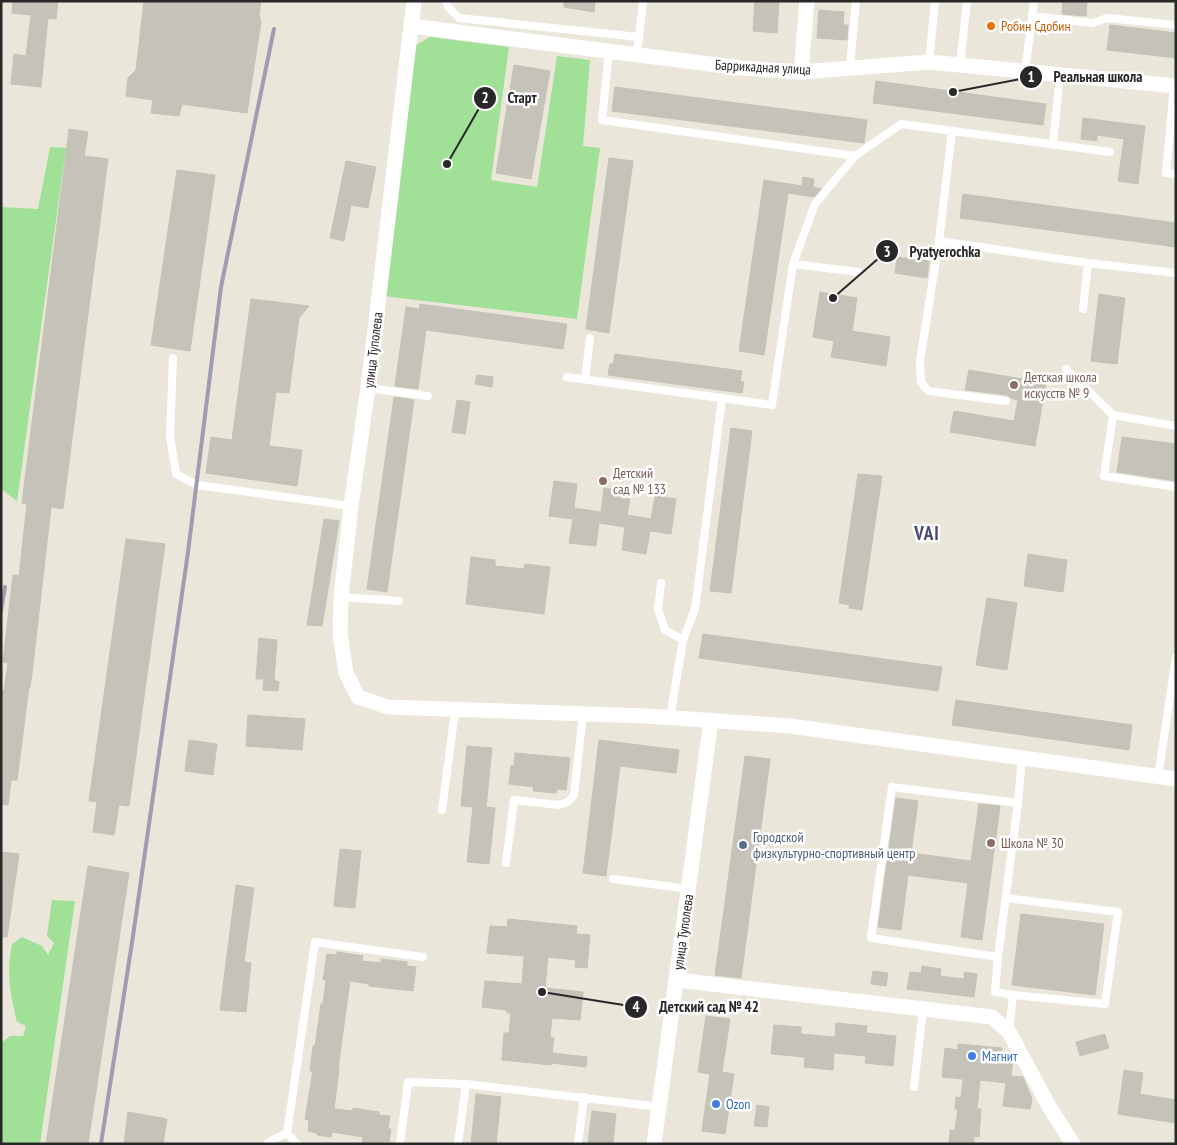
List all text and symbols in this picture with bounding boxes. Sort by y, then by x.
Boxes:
place label: Робин Сдобин [1001,17,1071,35]
marker: Робин Сдобин [985,20,997,32]
street label: Баррикадная улица [715,55,811,79]
callout: Реальная школа [1019,62,1153,92]
text: 1 [1027,67,1035,86]
text: Реальная школа [1054,67,1142,86]
callout: Старт [472,83,546,113]
text: 2 [481,88,489,107]
text: Старт [507,88,537,107]
callout: Pyatyerochka [875,236,991,266]
text: 3 [883,242,891,261]
text: Pyatyerochka [909,242,981,261]
street label: улица Туполева [359,311,387,389]
place label: Детская школа искусств № 9 [1024,368,1097,402]
marker: Детская школа искусств № 9 [1008,379,1020,391]
place label: Детский сад № 133 [613,464,666,498]
marker: Детский сад № 133 [597,475,609,487]
district label: VAI [913,521,940,545]
place label: Городской физкультурно-спортивный центр [753,828,915,862]
place label: Школа № 30 [1001,834,1064,852]
marker: Школа № 30 [985,837,997,849]
marker: Городской физкультурно-спортивный центр [737,839,749,851]
street label: улица Туполева [669,893,697,971]
callout: Детский сад № 42 [624,992,768,1022]
text: 4 [632,997,640,1016]
text: Детский сад № 42 [659,997,759,1016]
place label: Магнит [982,1047,1018,1065]
marker: Магнит [966,1050,978,1062]
place label: Ozon [726,1095,751,1113]
marker: Ozon [710,1098,722,1110]

